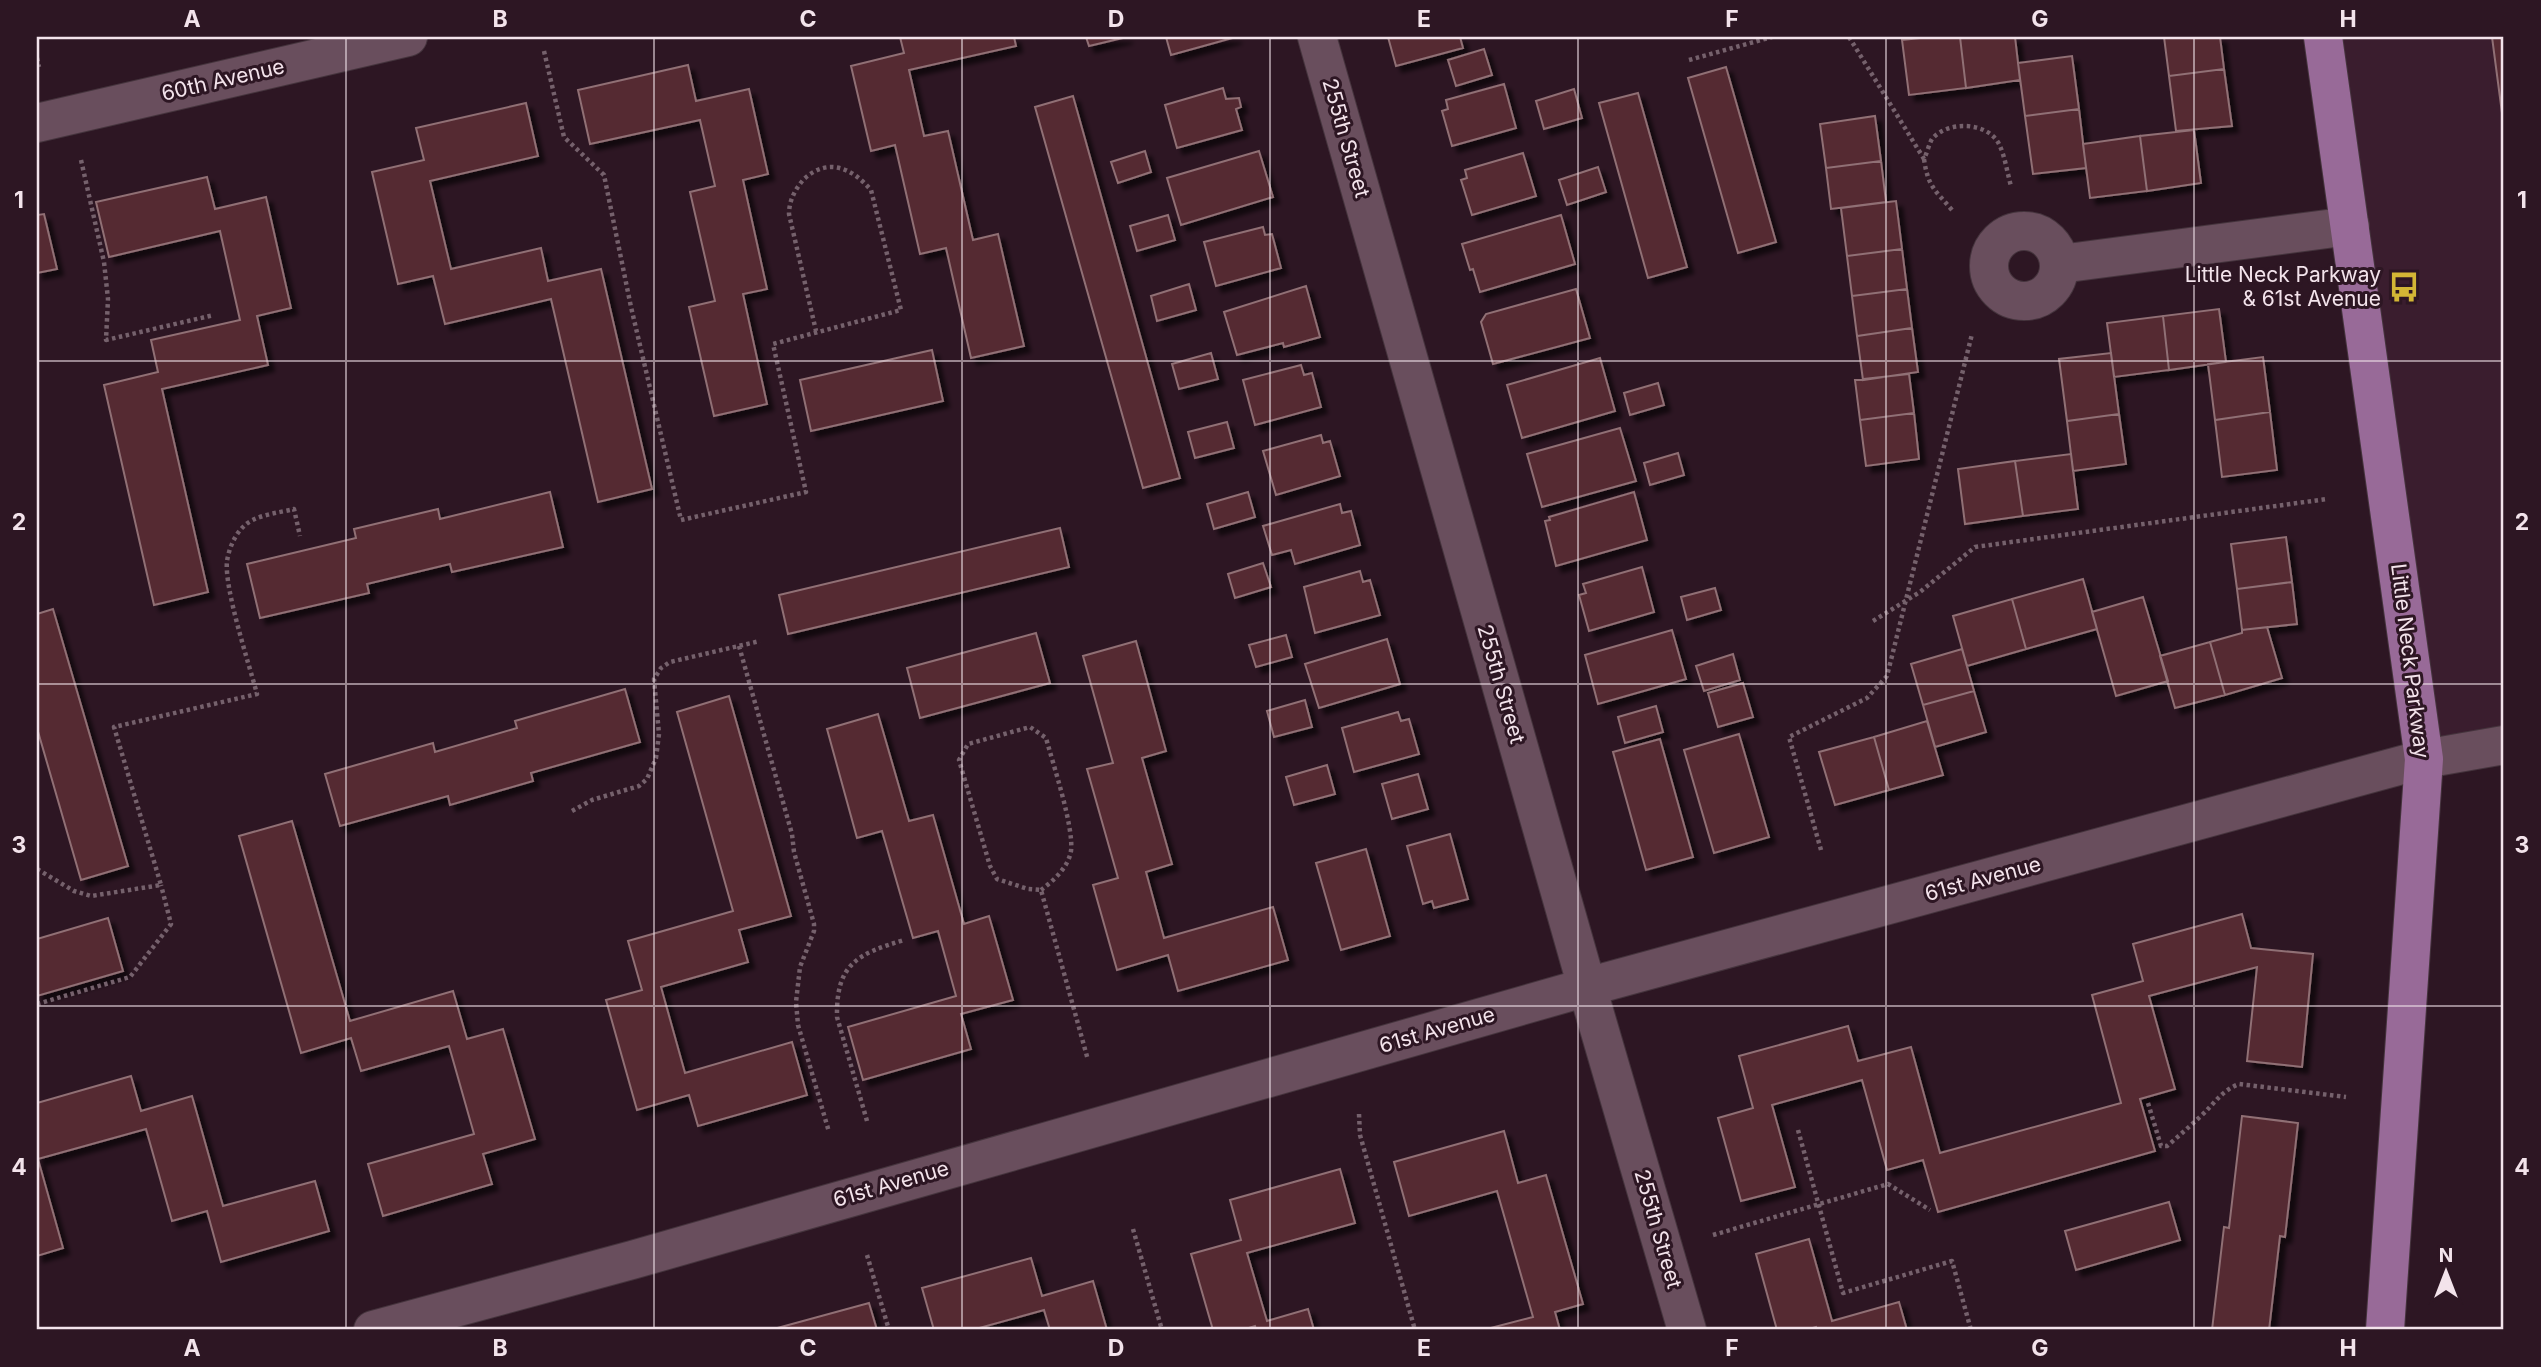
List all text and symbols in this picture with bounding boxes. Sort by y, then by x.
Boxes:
text: A [183,5,201,33]
text: B [492,5,508,33]
text: C [799,5,817,33]
text: D [1108,5,1124,33]
text: E [1417,5,1431,33]
text: F [1725,5,1739,33]
text: G [2031,5,2049,33]
text: H [2339,5,2357,33]
street label: 60th Avenue [159,53,287,106]
street label: 255th Street [1318,75,1375,200]
text: 1 [14,186,24,214]
text: 1 [2517,186,2527,214]
place label: Little Neck Parkway & 61st Avenue [2185,262,2381,311]
bus stop icon: Little Neck Parkway & 61st Avenue [2387,270,2421,304]
text: 2 [12,508,26,536]
text: 2 [2515,508,2529,536]
street label: Little Neck Parkway [2386,562,2435,760]
street label: 255th Street [1473,621,1530,746]
text: 3 [12,831,26,859]
text: 3 [2515,831,2529,859]
street label: 61st Avenue [1922,851,2044,906]
street label: 61st Avenue [1376,1001,1498,1058]
text: 4 [11,1153,27,1181]
text: 4 [2514,1153,2530,1181]
street label: 61st Avenue [830,1155,952,1212]
street label: 255th Street [1630,1166,1687,1291]
north arrow [2412,1238,2482,1308]
text: N [2439,1244,2453,1267]
text: A [183,1334,201,1362]
text: B [492,1334,508,1362]
text: C [799,1334,817,1362]
text: D [1108,1334,1124,1362]
text: E [1417,1334,1431,1362]
text: F [1725,1334,1739,1362]
text: G [2031,1334,2049,1362]
text: H [2339,1334,2357,1362]

